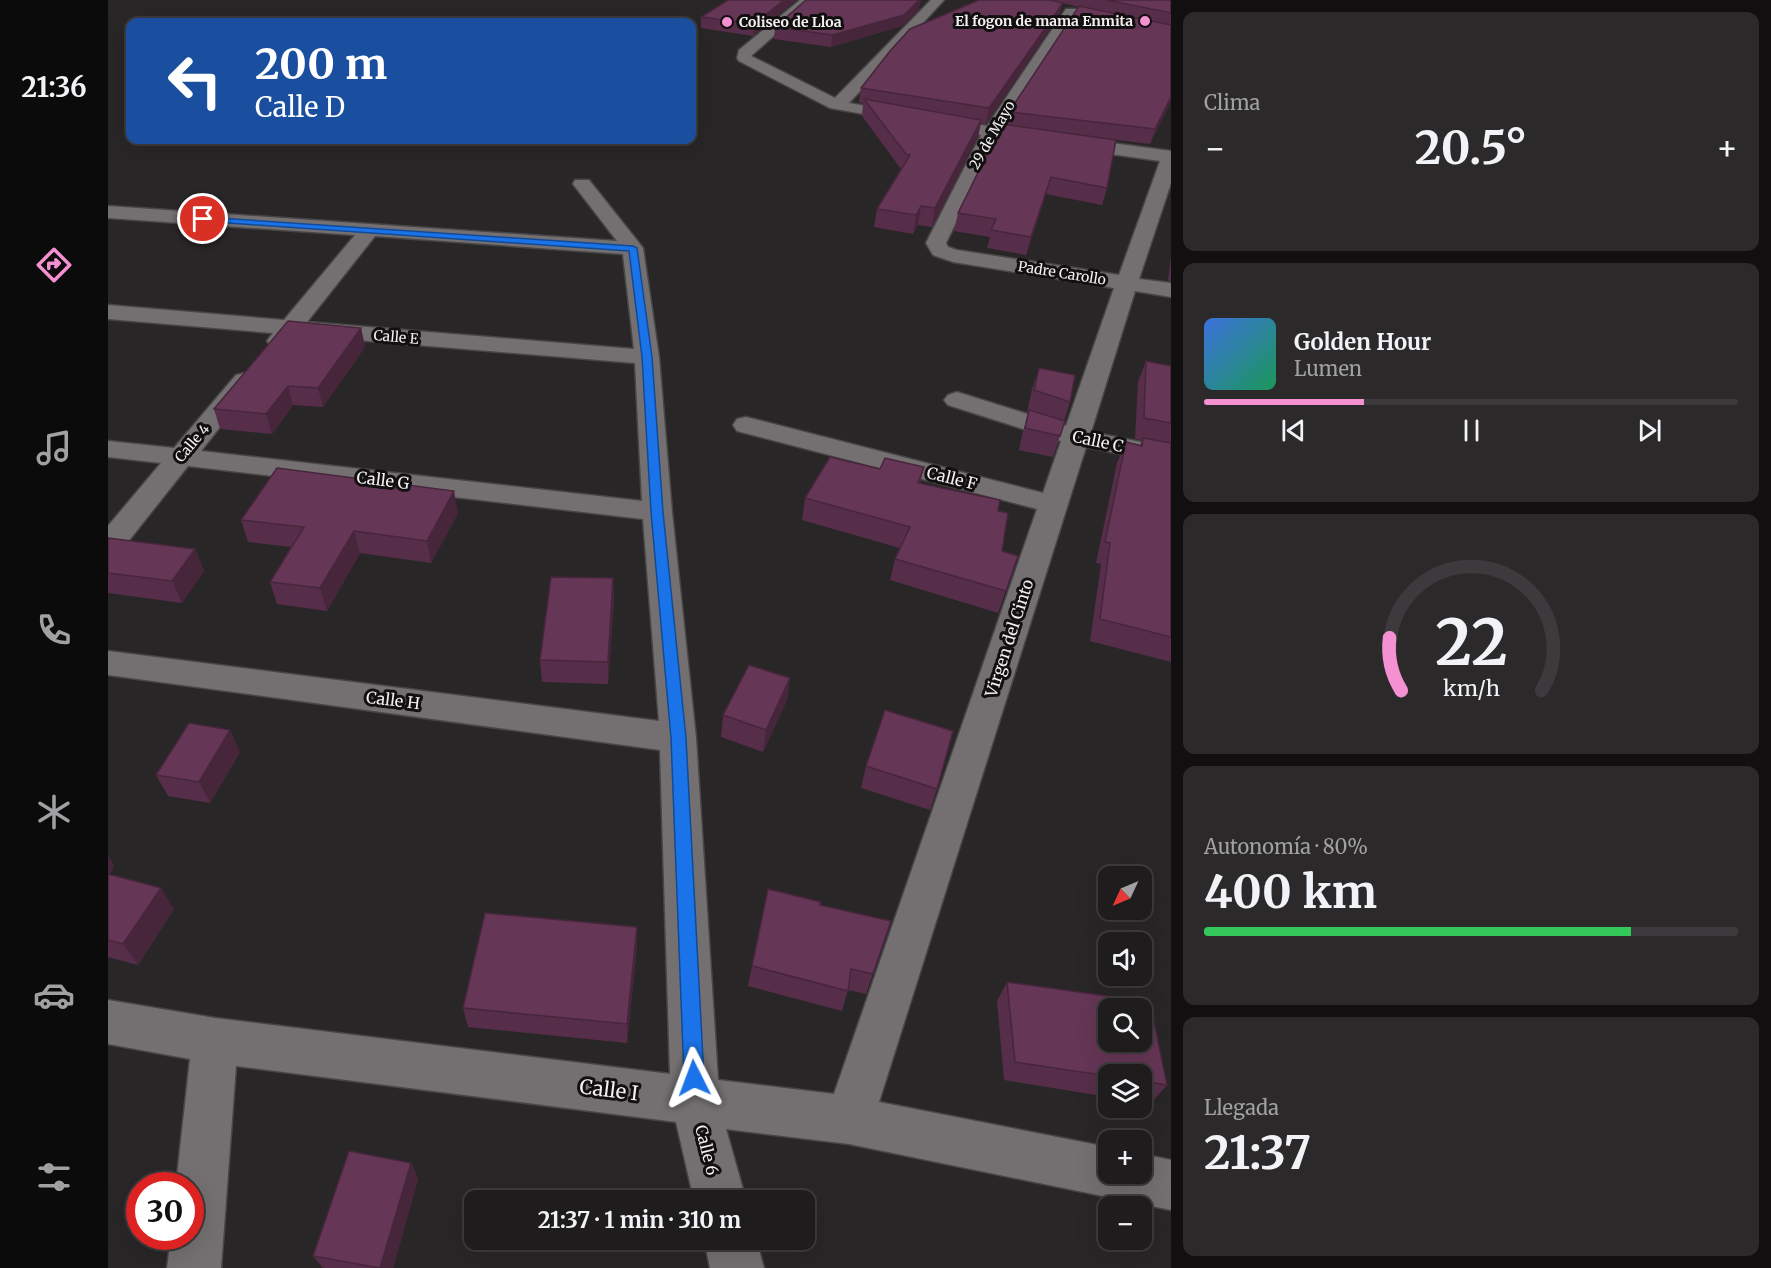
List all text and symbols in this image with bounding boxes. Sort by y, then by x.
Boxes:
place label: El fogon de mama Enmita [955,12,1133,30]
place label: Coliseo de Lloa [739,13,842,31]
marker: El fogon de mama Enmita [1138,14,1152,28]
marker: Coliseo de Lloa [720,15,734,29]
text: 200 m [255,38,387,90]
icon: left [156,42,234,120]
text: 21:36 [21,70,87,104]
text: Calle D [255,90,345,124]
text: Clima [1204,90,1260,115]
street label: 29 de Mayo [965,97,1019,173]
text: 20.5° [1415,120,1527,176]
text: − [1204,128,1226,169]
text: + [1716,128,1738,169]
pin [177,193,228,244]
icon: arrive [186,202,219,235]
icon: directions [33,244,75,286]
street label: Padre Carollo [1017,257,1107,289]
street label: Calle E [373,326,419,348]
text: Golden Hour [1294,328,1431,356]
text: Lumen [1294,356,1362,381]
icon: previous [1277,414,1310,447]
icon: pause [1455,414,1488,447]
icon: next [1633,414,1666,447]
street label: Calle 4 [171,420,214,466]
street label: Calle C [1071,426,1125,456]
icon: music [33,427,75,469]
street label: Calle F [925,462,979,494]
street label: Calle G [356,467,411,493]
street label: Virgen del Cinto [980,577,1037,700]
text: 22 [1435,604,1507,682]
icon: phone [33,609,75,651]
text: km/h [1443,675,1499,702]
street label: Calle H [365,687,421,713]
icon: climate [33,791,75,833]
text: Autonomía · 80% [1204,834,1368,859]
text: 400 km [1204,864,1377,920]
north arrow [1098,866,1152,920]
map controls [1098,866,1152,1250]
button: sound [1098,932,1152,986]
icon: car [33,974,75,1016]
button: search [1098,998,1152,1052]
position arrow [662,1046,726,1110]
button: layers [1098,1064,1152,1118]
street label: Calle I [578,1073,640,1106]
text: Llegada [1204,1095,1279,1120]
street label: Calle 6 [691,1123,723,1177]
text: 21:37 [1204,1125,1311,1181]
button: + [1098,1130,1152,1184]
icon: filters [33,1156,75,1198]
speed limit sign: 30 [126,1172,204,1250]
button: − [1098,1196,1152,1250]
text: 21:37 · 1 min · 310 m [538,1206,741,1234]

